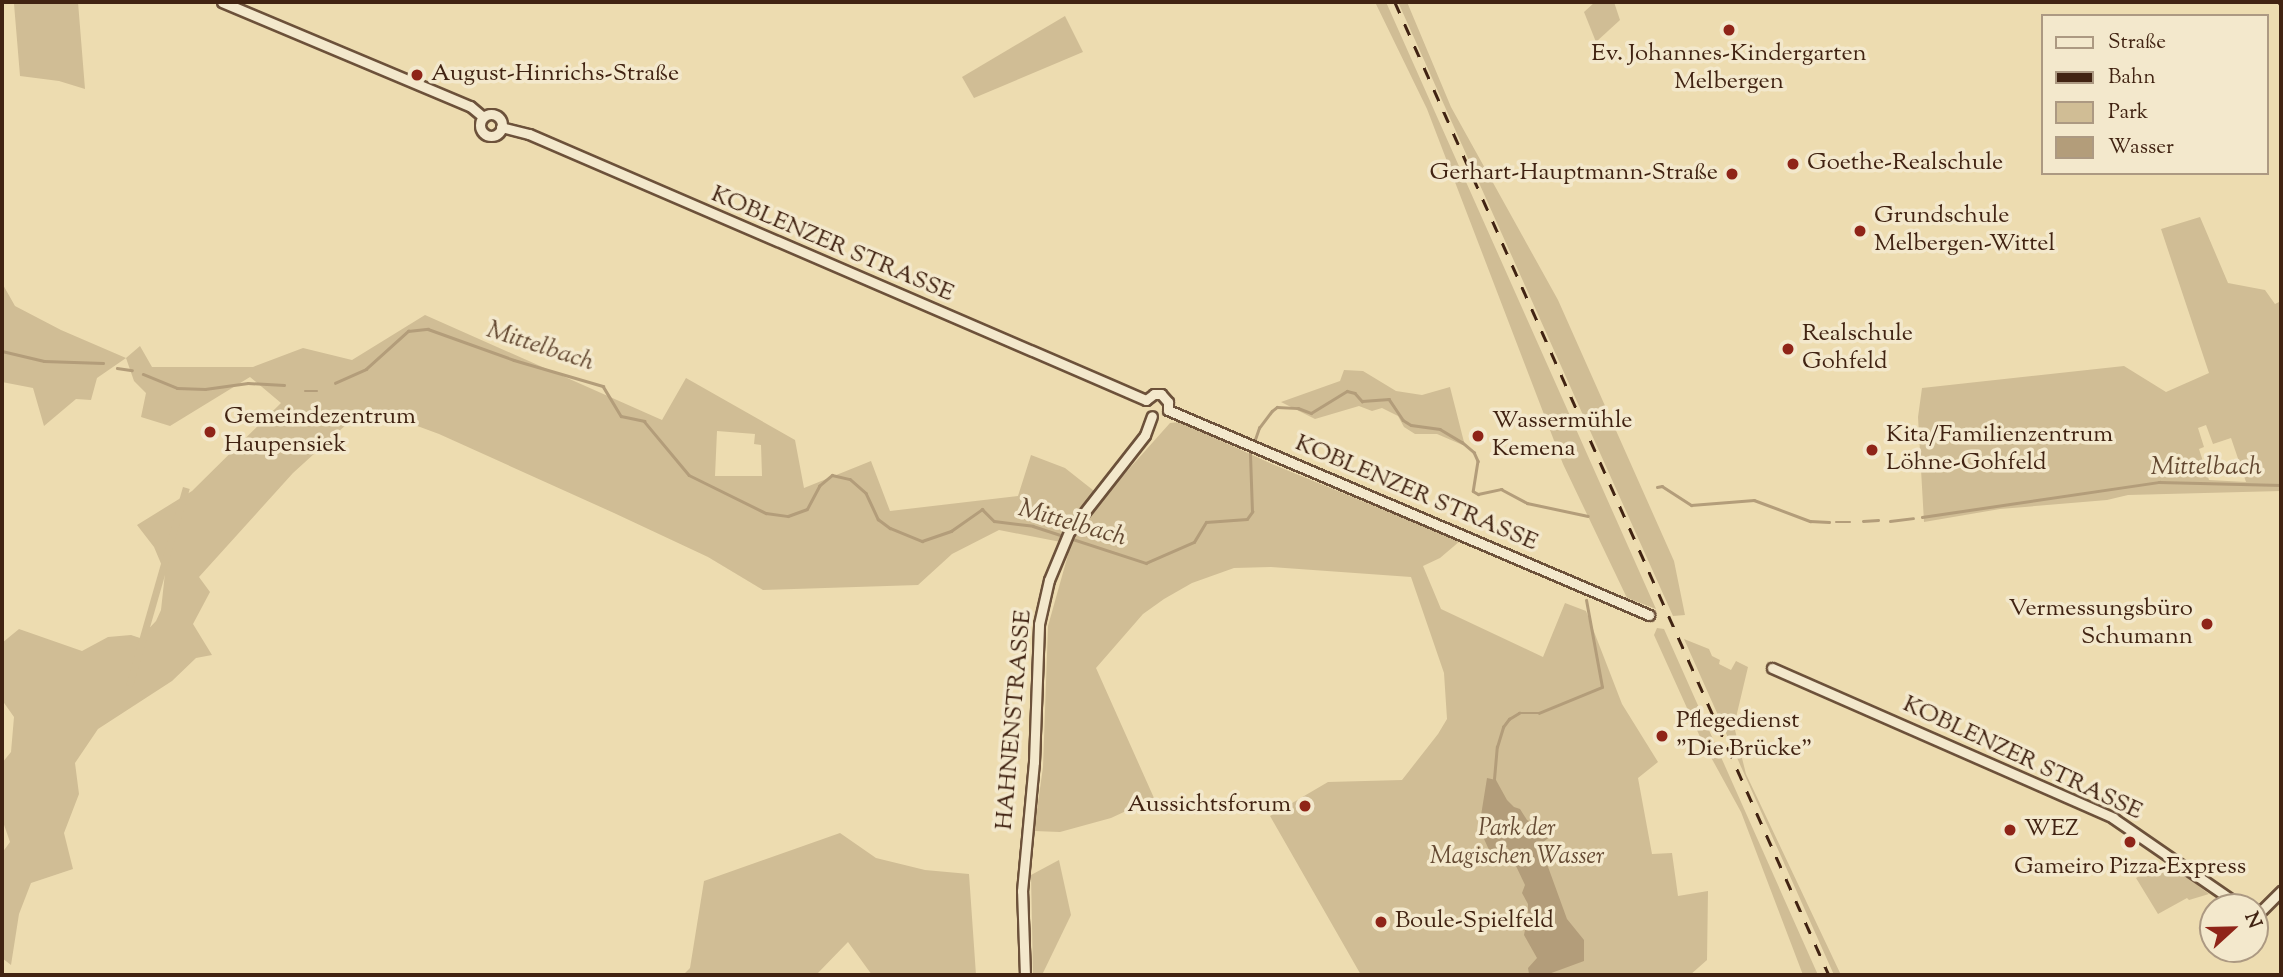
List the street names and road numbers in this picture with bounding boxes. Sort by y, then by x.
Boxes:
street label: KOBLENZER STRASSE [706,181,958,309]
street label: KOBLENZER STRASSE [1290,430,1542,558]
street label: HAHNENSTRASSE [991,609,1039,831]
street label: KOBLENZER STRASSE [1898,691,2146,827]

